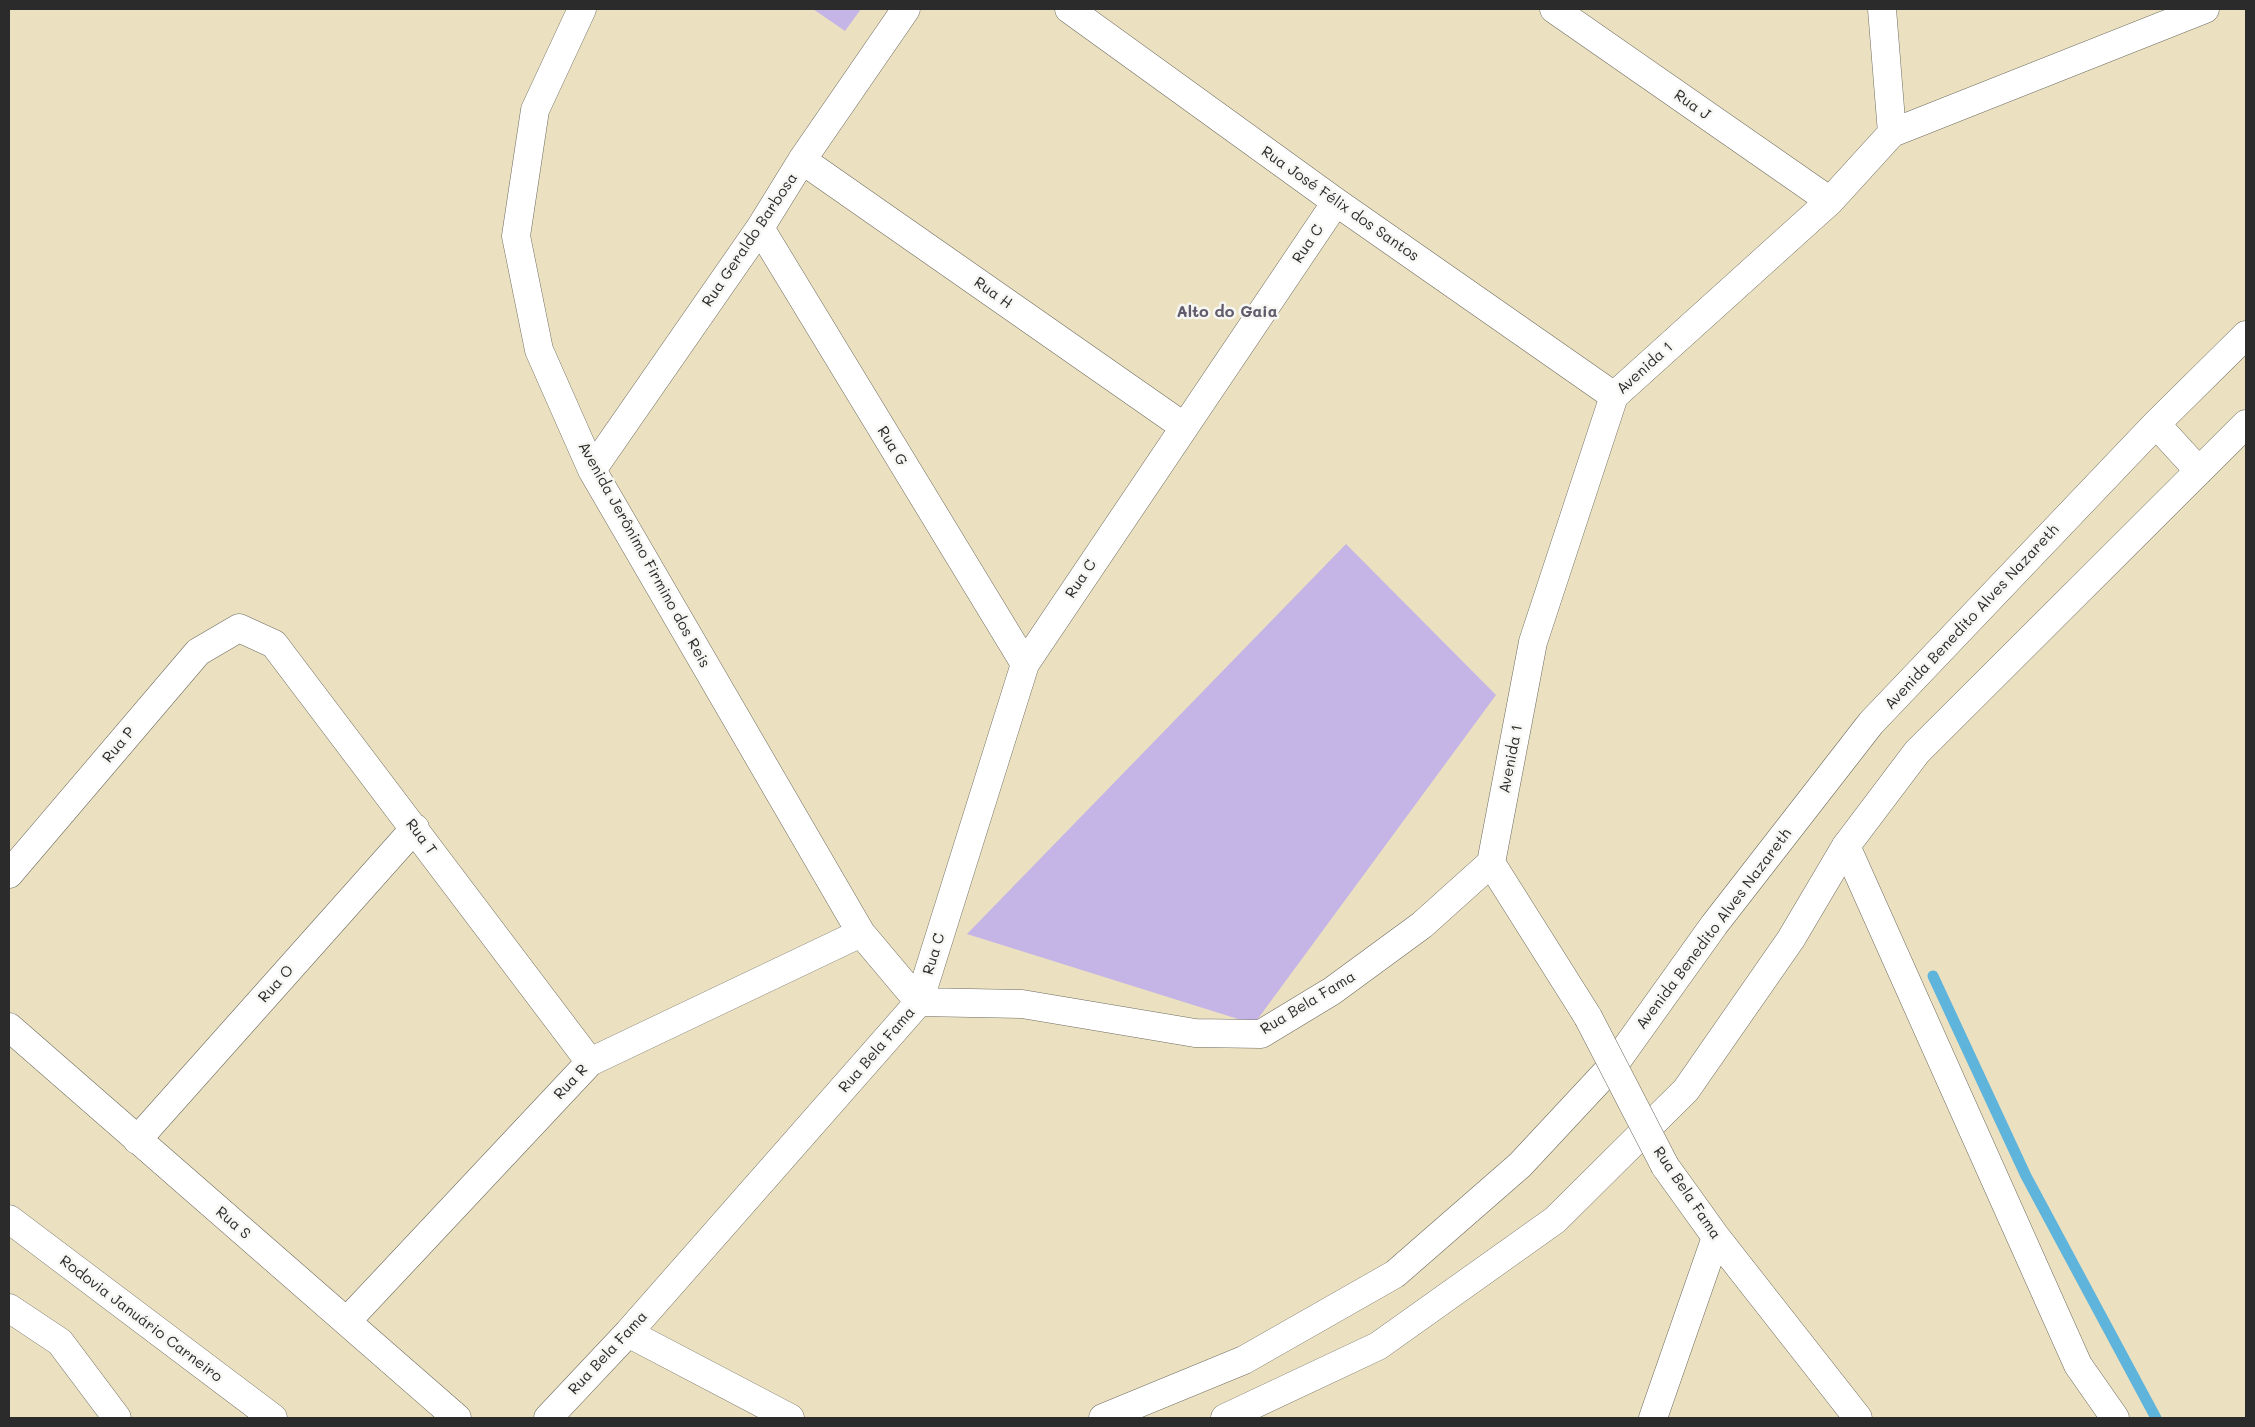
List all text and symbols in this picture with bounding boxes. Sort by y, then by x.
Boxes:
street label: Rua J [1670,86,1714,124]
street label: Rua José Félix dos Santos [1258,143,1422,265]
street label: Rua Geraldo Barbosa [699,170,801,310]
street label: Rua C [1289,221,1327,267]
street label: Rua H [970,273,1016,313]
district label: Alto do Gaia [1176,302,1278,322]
street label: Avenida 1 [1613,338,1677,398]
street label: Rua G [873,423,911,469]
street label: Avenida Jerônimo Firmino dos Reis [574,439,714,671]
street label: Avenida Benedito Alves Nazareth [1881,521,2063,713]
street label: Rua C [1062,556,1100,602]
street label: Rua P [99,723,139,767]
street label: Avenida 1 [1496,723,1526,795]
street label: Rua T [402,815,440,859]
street label: Avenida Benedito Alves Nazareth [1633,825,1795,1033]
street label: Rua C [919,931,949,977]
street label: Rua O [255,962,297,1006]
street label: Rua Bela Fama [1257,968,1359,1038]
street label: Rua Bela Fama [835,1004,919,1096]
street label: Rua R [550,1061,592,1103]
street label: Rua Bela Fama [1649,1143,1725,1243]
street label: Rua S [212,1203,254,1243]
street label: Rodovia Januário Carneiro [56,1252,226,1386]
street label: Rua Bela Fama [565,1308,651,1398]

